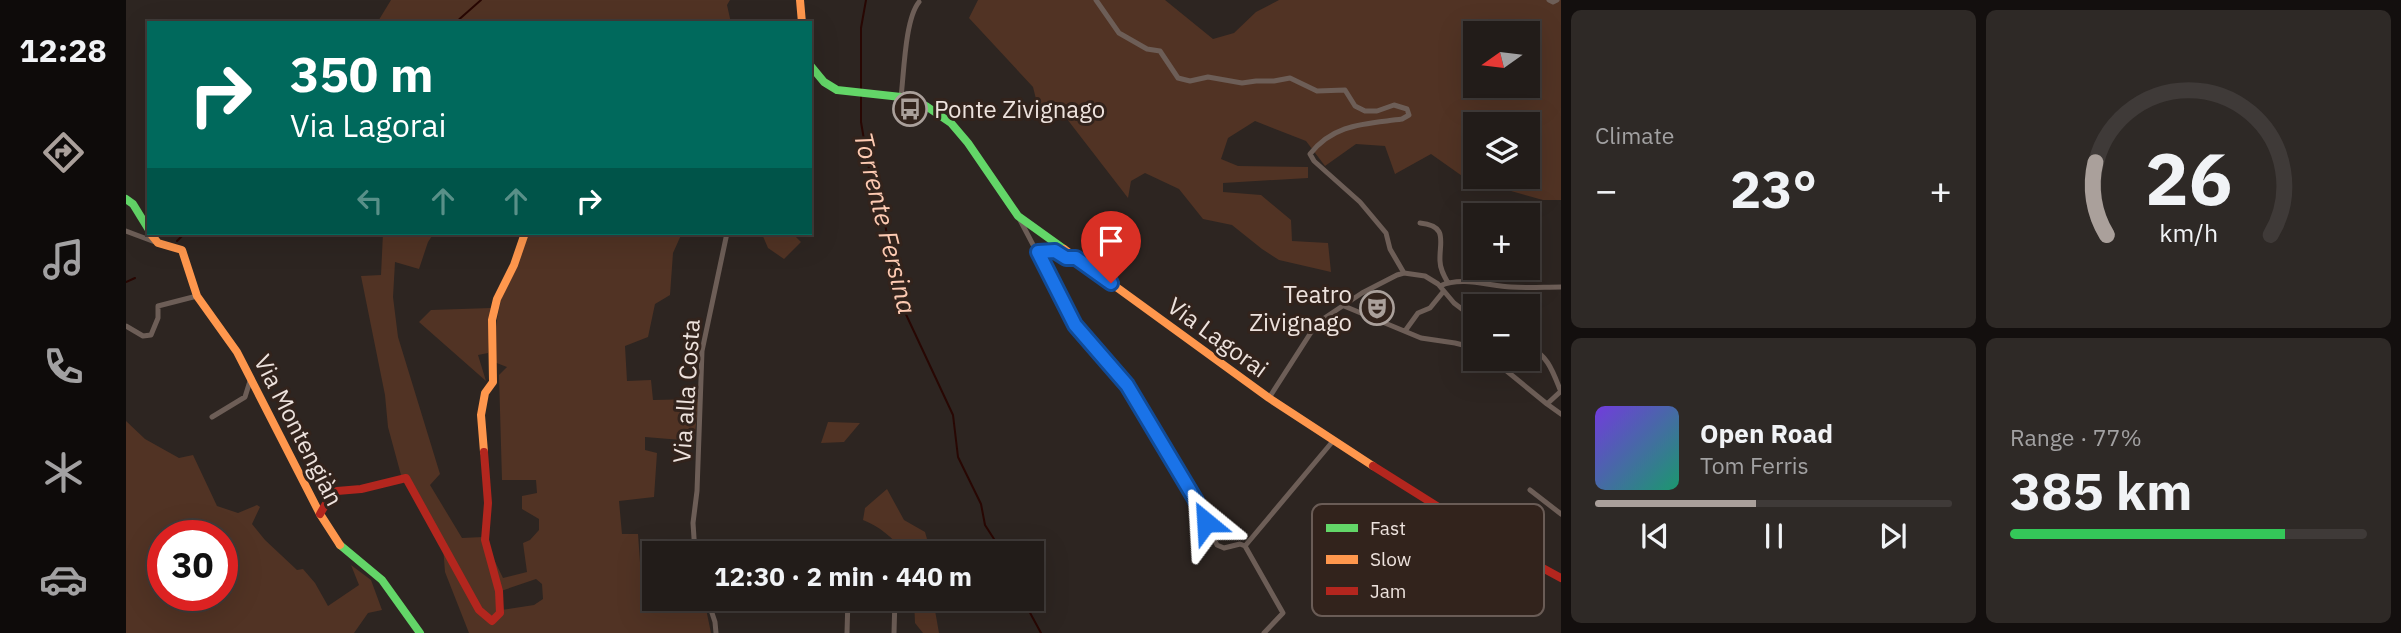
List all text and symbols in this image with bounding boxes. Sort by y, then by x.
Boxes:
north arrow [1463,21,1540,98]
map controls [1463,21,1540,371]
text: 12:28 [19,29,107,71]
text: 350 m [290,42,434,105]
icon: right [175,49,266,140]
bus stop icon: Ponte Zivignago [891,90,929,128]
place label: Ponte Zivignago [934,93,1105,125]
text: Via Lagorai [290,104,447,146]
button: layers [1463,112,1540,189]
text: Climate [1595,120,1674,150]
icon: directions [39,128,88,177]
water label: Torrente Fersina [847,128,925,318]
text: 26 [2145,130,2232,225]
text: 23° [1730,155,1817,222]
text: − [1595,165,1618,214]
text: + [1929,165,1952,214]
icon: left [351,182,389,220]
icon: ahead [424,182,462,220]
icon: ahead [497,182,535,220]
icon: right [570,182,608,220]
button: + [1463,203,1540,280]
pin [1081,211,1141,283]
text: km/h [2159,216,2218,249]
icon: arrive [1092,222,1130,260]
icon: music [39,235,88,284]
place label: Teatro Zivignago [1249,278,1352,338]
theatre icon: Teatro Zivignago [1358,289,1396,327]
street label: Via Lagorai [1161,290,1275,384]
button: − [1463,294,1540,371]
street label: Via alla Costa [665,318,707,464]
icon: phone [39,342,88,391]
street label: Via Montengiàn [247,349,351,511]
text: Open Road [1700,416,1833,450]
text: Range · 77% [2010,422,2142,452]
icon: climate [39,448,88,497]
text: Tom Ferris [1700,450,1809,480]
text: 385 km [2010,457,2192,524]
position arrow [1169,485,1243,559]
legend [1312,504,1544,616]
text: Fast [1370,516,1406,540]
icon: previous [1636,517,1674,555]
icon: pause [1755,517,1793,555]
icon: next [1874,517,1912,555]
speed limit sign: 30 [147,520,238,611]
text: Slow [1370,547,1411,571]
icon: car [39,555,88,604]
text: 12:30 · 2 min · 440 m [714,559,972,593]
text: Jam [1370,579,1406,603]

